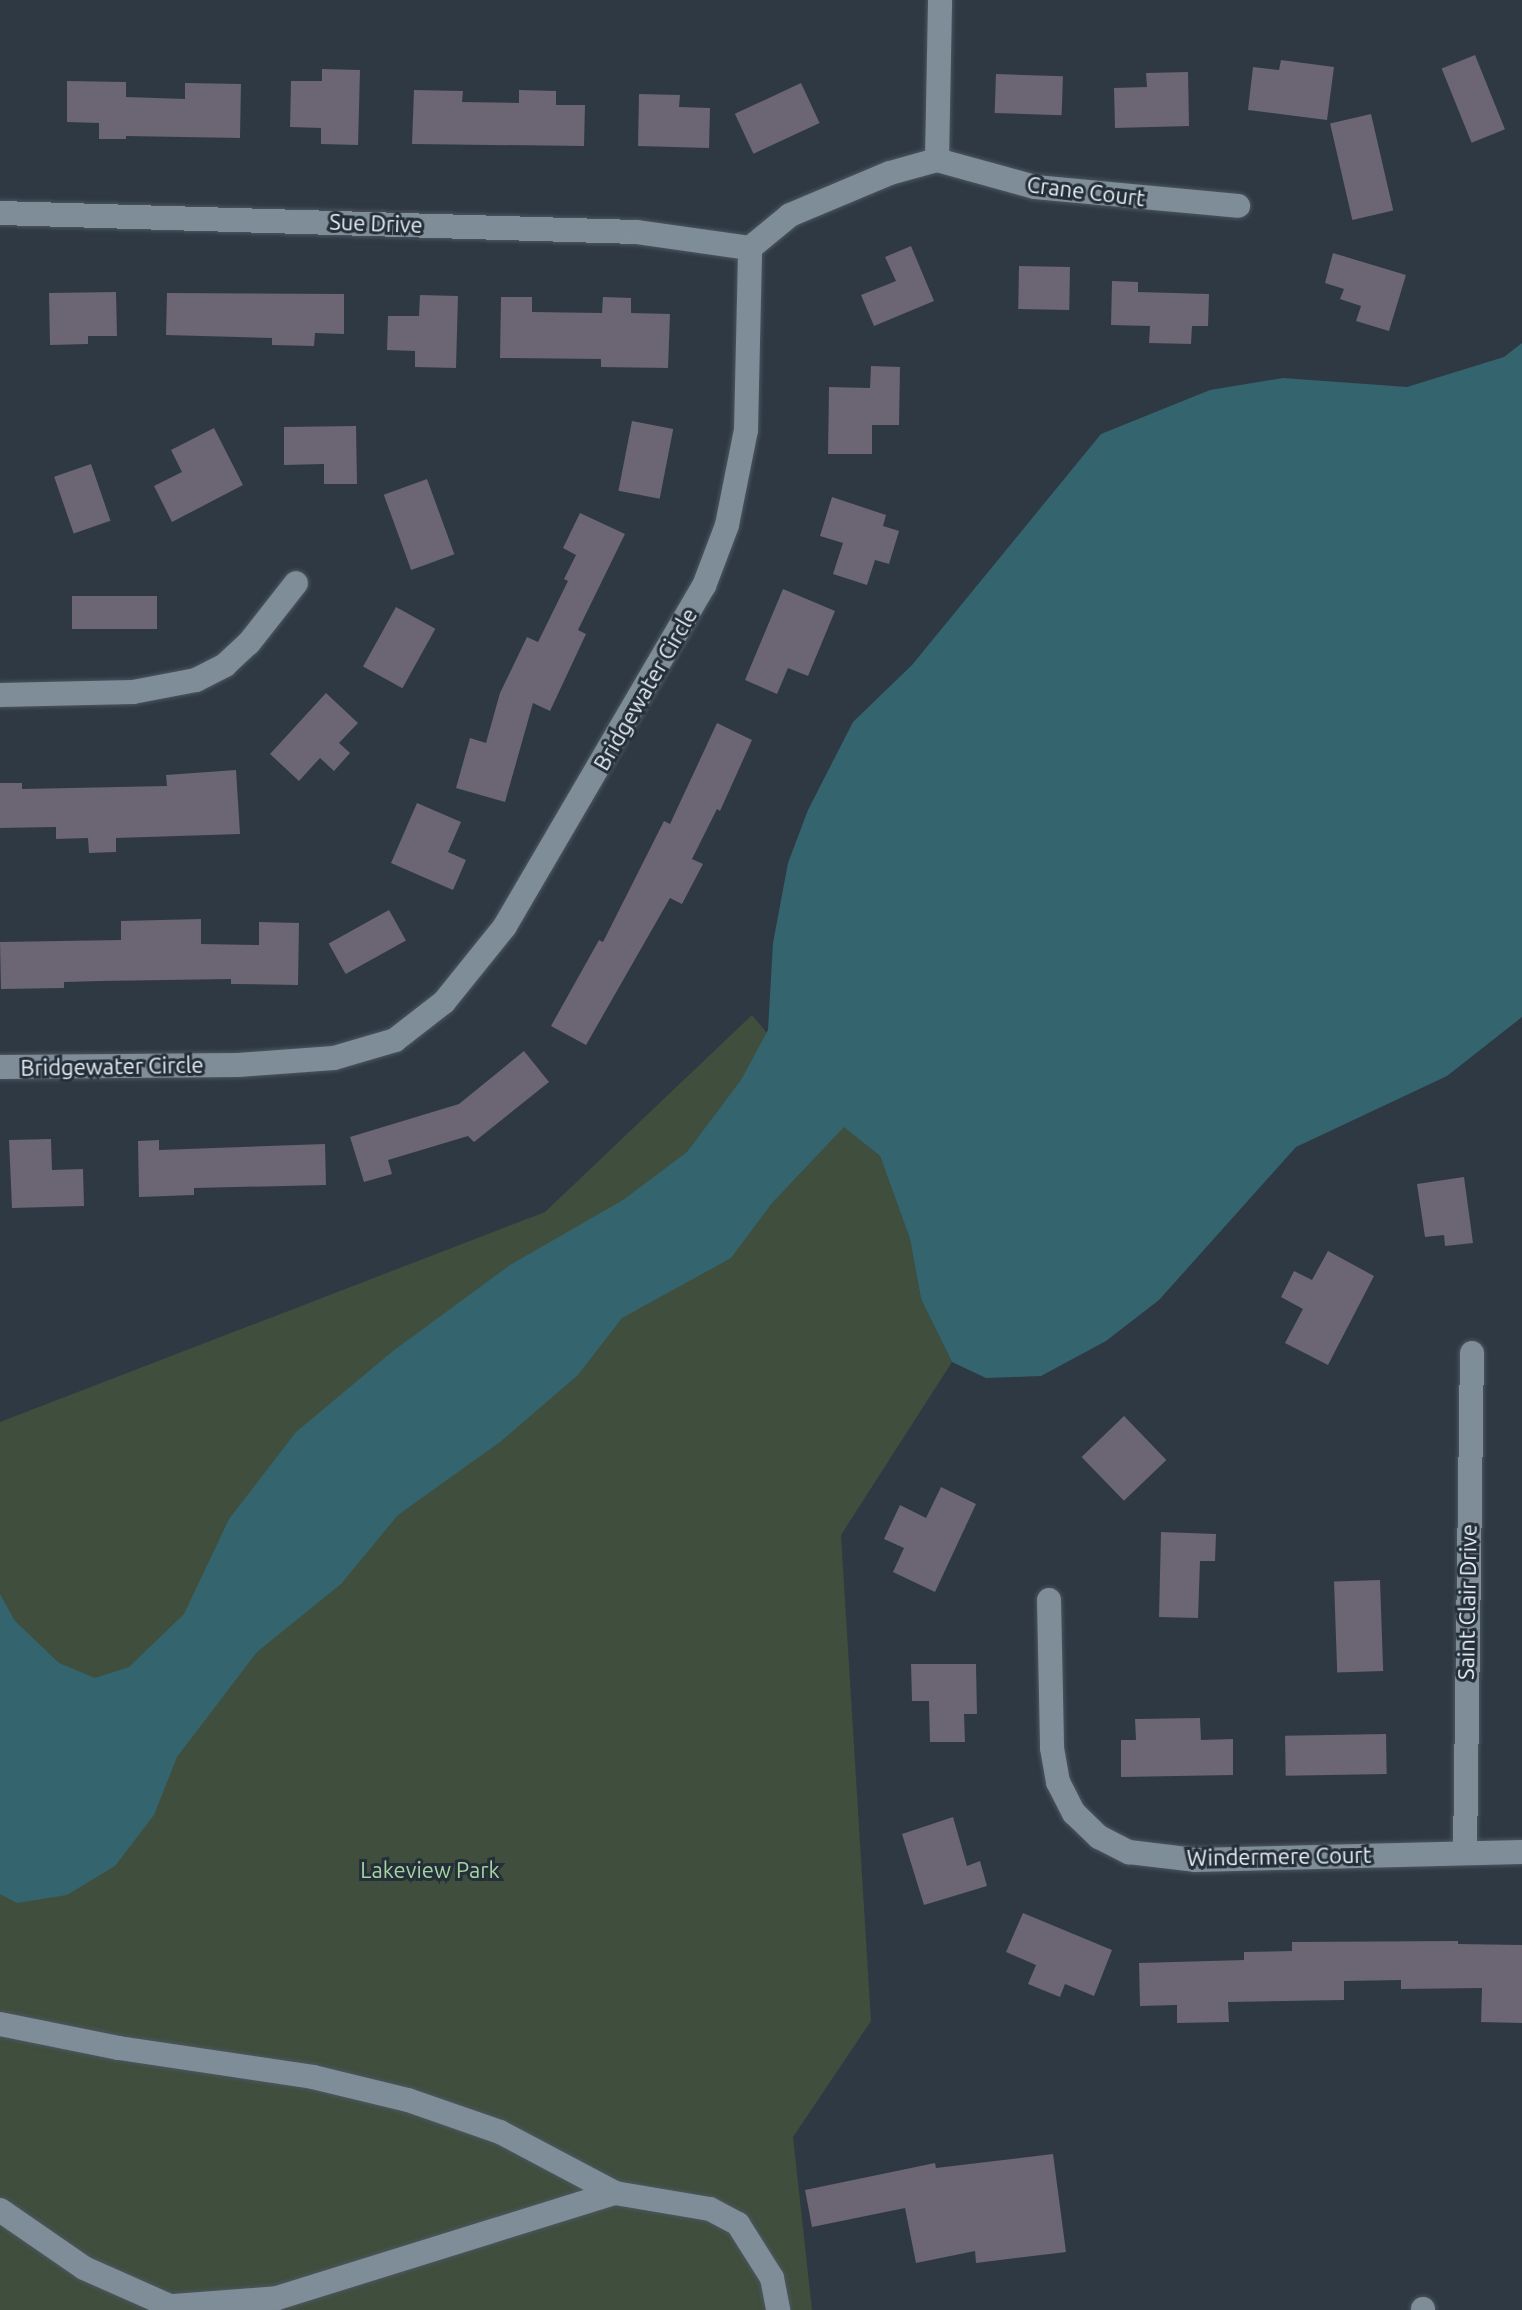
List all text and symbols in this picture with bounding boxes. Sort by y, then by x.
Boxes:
street label: Crane Court [1025,171,1147,211]
street label: Sue Drive [329,208,423,238]
street label: Bridgewater Circle [588,603,702,775]
street label: Bridgewater Circle [20,1051,204,1081]
street label: Saint Clair Drive [1452,1524,1482,1680]
street label: Windermere Court [1187,1841,1371,1871]
park label: Lakeview Park [360,1857,500,1883]

